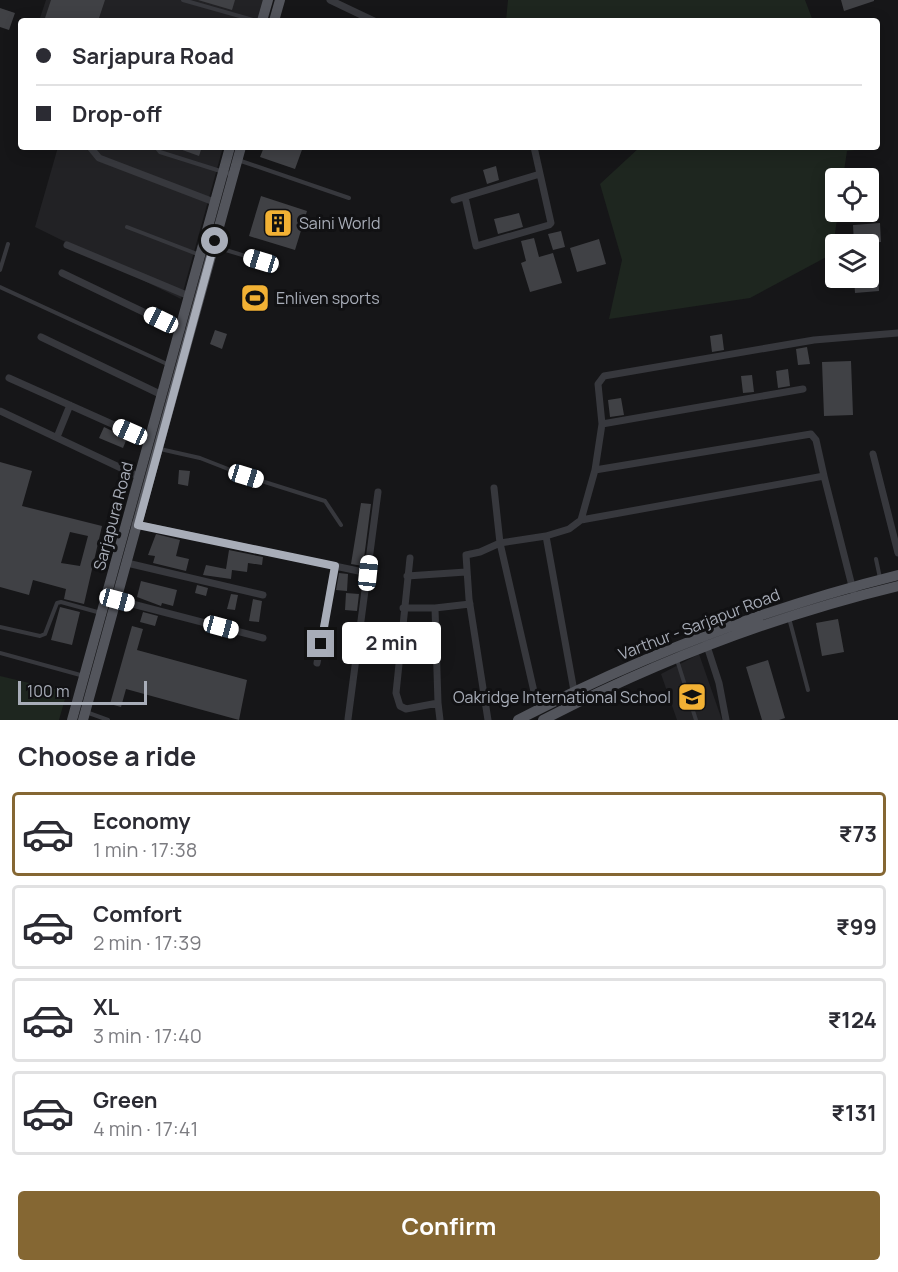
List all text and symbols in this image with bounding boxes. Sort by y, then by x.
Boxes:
text: Sarjapura Road [72,41,234,71]
text: Drop-off [72,99,162,129]
map controls [825,168,879,288]
button: locate [825,168,879,222]
building icon: Saini World [262,207,294,239]
place label: Saini World [299,212,380,234]
route start [201,227,228,254]
button: layers [825,234,879,288]
car [241,247,281,275]
sports icon: Enliven sports [239,282,271,314]
place label: Enliven sports [276,287,380,309]
car [141,304,181,336]
car [110,416,150,448]
street label: Sarjapura Road [88,459,138,573]
car [226,462,266,490]
car [357,554,379,592]
street label: Varthur - Sarjapur Road [615,583,783,665]
car [97,587,137,613]
car [201,614,241,640]
callout: 2 min [342,623,441,665]
text: 2 min [365,629,418,656]
route end [307,630,334,657]
scale bar [18,678,147,706]
text: 100 m [27,680,70,702]
school or university icon: Oakridge International School [676,681,708,713]
place label: Oakridge International School [453,686,671,708]
text: Choose a ride [18,737,196,774]
text: Economy [93,806,191,836]
icon: car [21,807,75,861]
text: ₹73 [839,819,877,849]
text: 1 min · 17:38 [93,836,197,863]
text: Comfort [93,899,182,929]
icon: car [21,900,75,954]
text: ₹99 [836,912,877,942]
text: 2 min · 17:39 [93,929,202,956]
text: XL [93,992,119,1022]
icon: car [21,993,75,1047]
text: ₹124 [828,1005,877,1035]
text: 3 min · 17:40 [93,1022,202,1049]
text: Green [93,1085,158,1115]
icon: car [21,1086,75,1140]
text: ₹131 [831,1098,877,1128]
text: 4 min · 17:41 [93,1115,198,1142]
button: Confirm [18,1191,880,1260]

